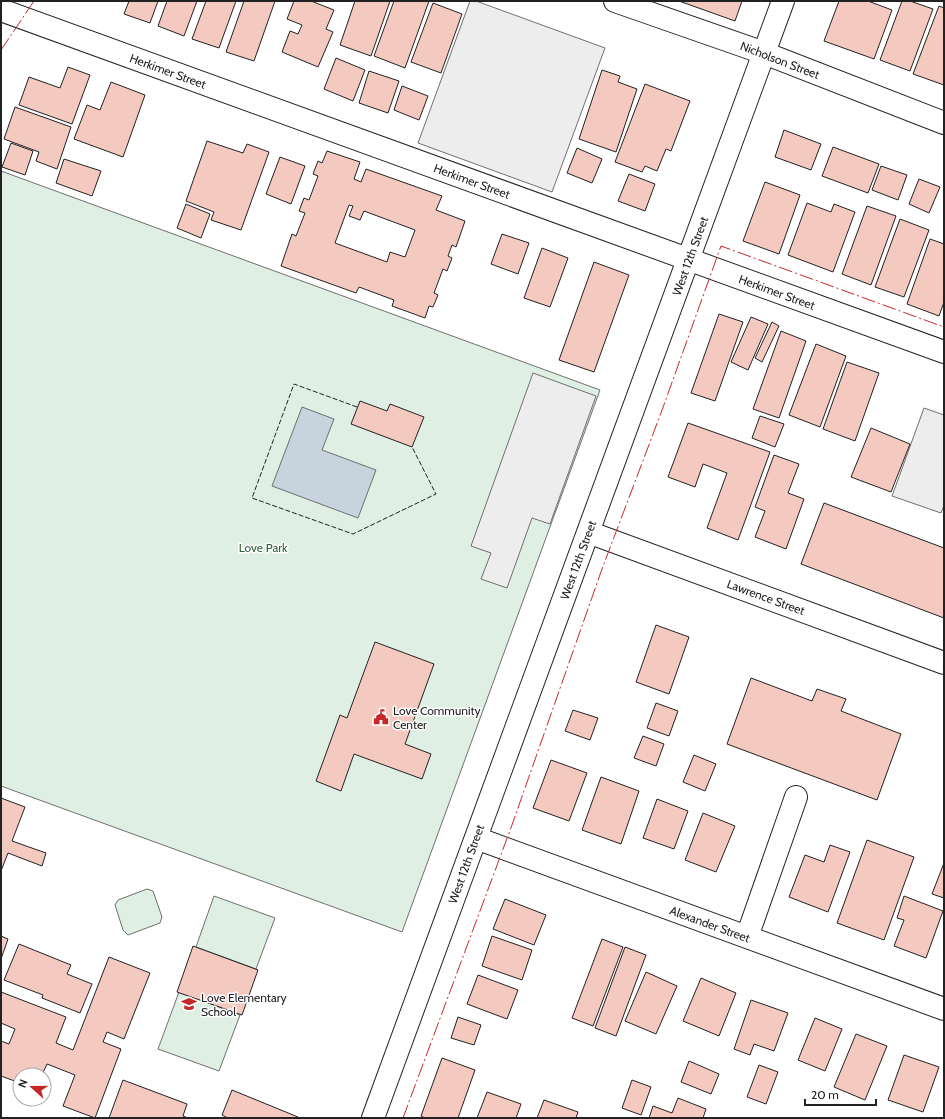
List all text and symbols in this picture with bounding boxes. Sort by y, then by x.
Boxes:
street label: Nicholson Street [738,38,822,82]
street label: Herkimer Street [128,50,208,92]
street label: Herkimer Street [432,160,512,202]
street label: West 12th Street [669,214,711,298]
street label: Herkimer Street [737,271,817,313]
street label: West 12th Street [557,518,599,602]
park label: Love Park [239,540,288,555]
street label: Lawrence Street [725,576,807,618]
place label: Love Community Center [393,703,481,732]
public building icon: Love Community Center [372,708,390,726]
street label: West 12th Street [445,822,487,906]
street label: Alexander Street [668,903,752,945]
place label: Love Elementary School [201,990,287,1019]
school or university icon: Love Elementary School [180,995,198,1013]
north arrow [12,1067,52,1107]
text: N [15,1077,31,1090]
scale bar [805,1081,876,1107]
text: 20 m [811,1087,839,1102]

